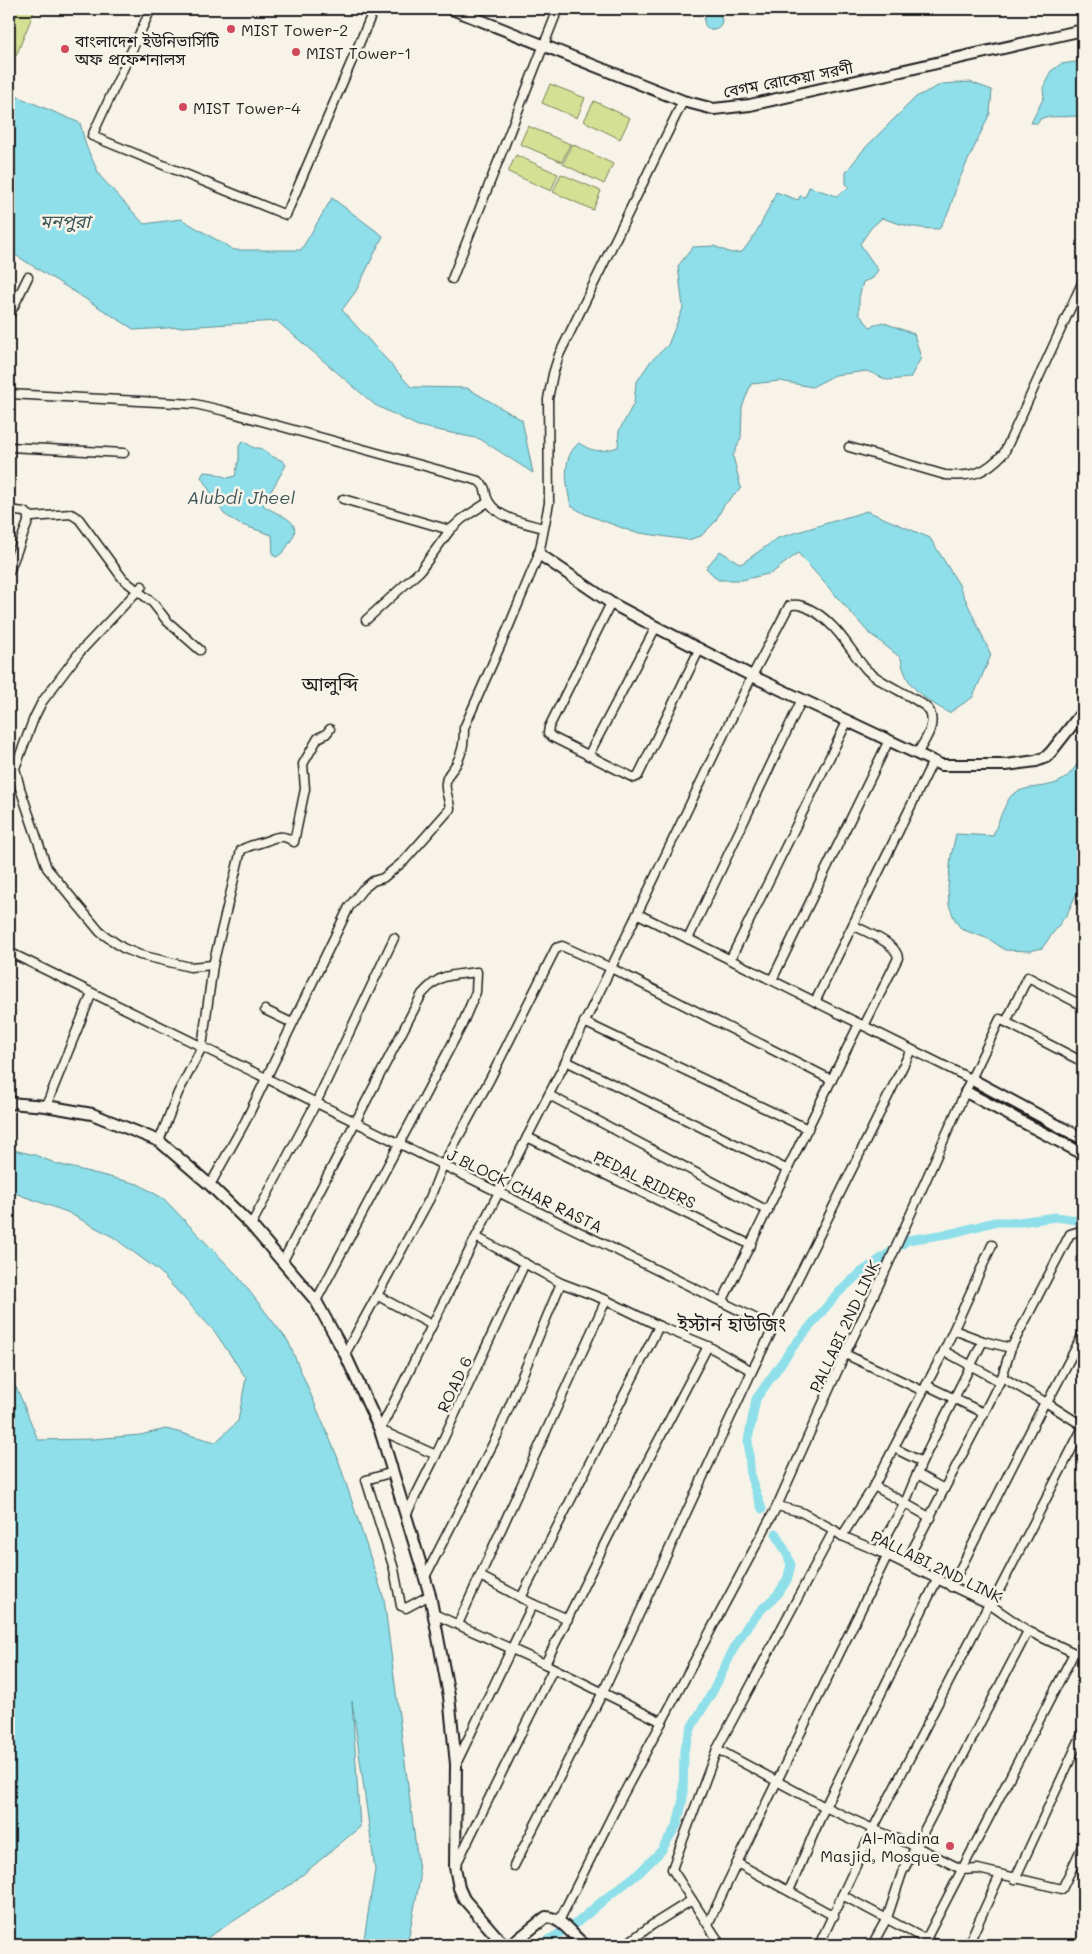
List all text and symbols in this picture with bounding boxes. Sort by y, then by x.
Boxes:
place label: MIST Tower-2 [241,19,348,40]
marker: MIST Tower-2 [225,23,237,35]
place label: বাংলাদেশ ইউনিভার্সিটি অফ প্রফেশনালস [74,30,219,69]
place label: MIST Tower-1 [306,42,411,63]
marker: বাংলাদেশ ইউনিভার্সিটি অফ প্রফেশনালস [59,43,71,55]
marker: MIST Tower-1 [290,46,302,58]
street label: বেগম রোকেয়া সরণী [721,56,855,102]
place label: MIST Tower-4 [193,97,301,118]
marker: MIST Tower-4 [177,101,189,113]
water label: মনপুরা [40,209,93,233]
water label: Alubdi Jheel [187,485,295,509]
district label: আলুব্দি [301,671,359,696]
street label: J BLOCK CHAR RASTA [444,1143,606,1237]
street label: PEDAL RIDERS [590,1145,700,1213]
street label: PALLABI 2ND LINK [804,1256,884,1395]
district label: ইস্টার্ন হাউজিং [677,1311,787,1336]
street label: ROAD 6 [432,1352,476,1416]
street label: PALLABI 2ND LINK [868,1525,1006,1607]
place label: Al-Madina Masjid, Mosque [820,1827,940,1866]
marker: Al-Madina Masjid, Mosque [944,1840,956,1852]

